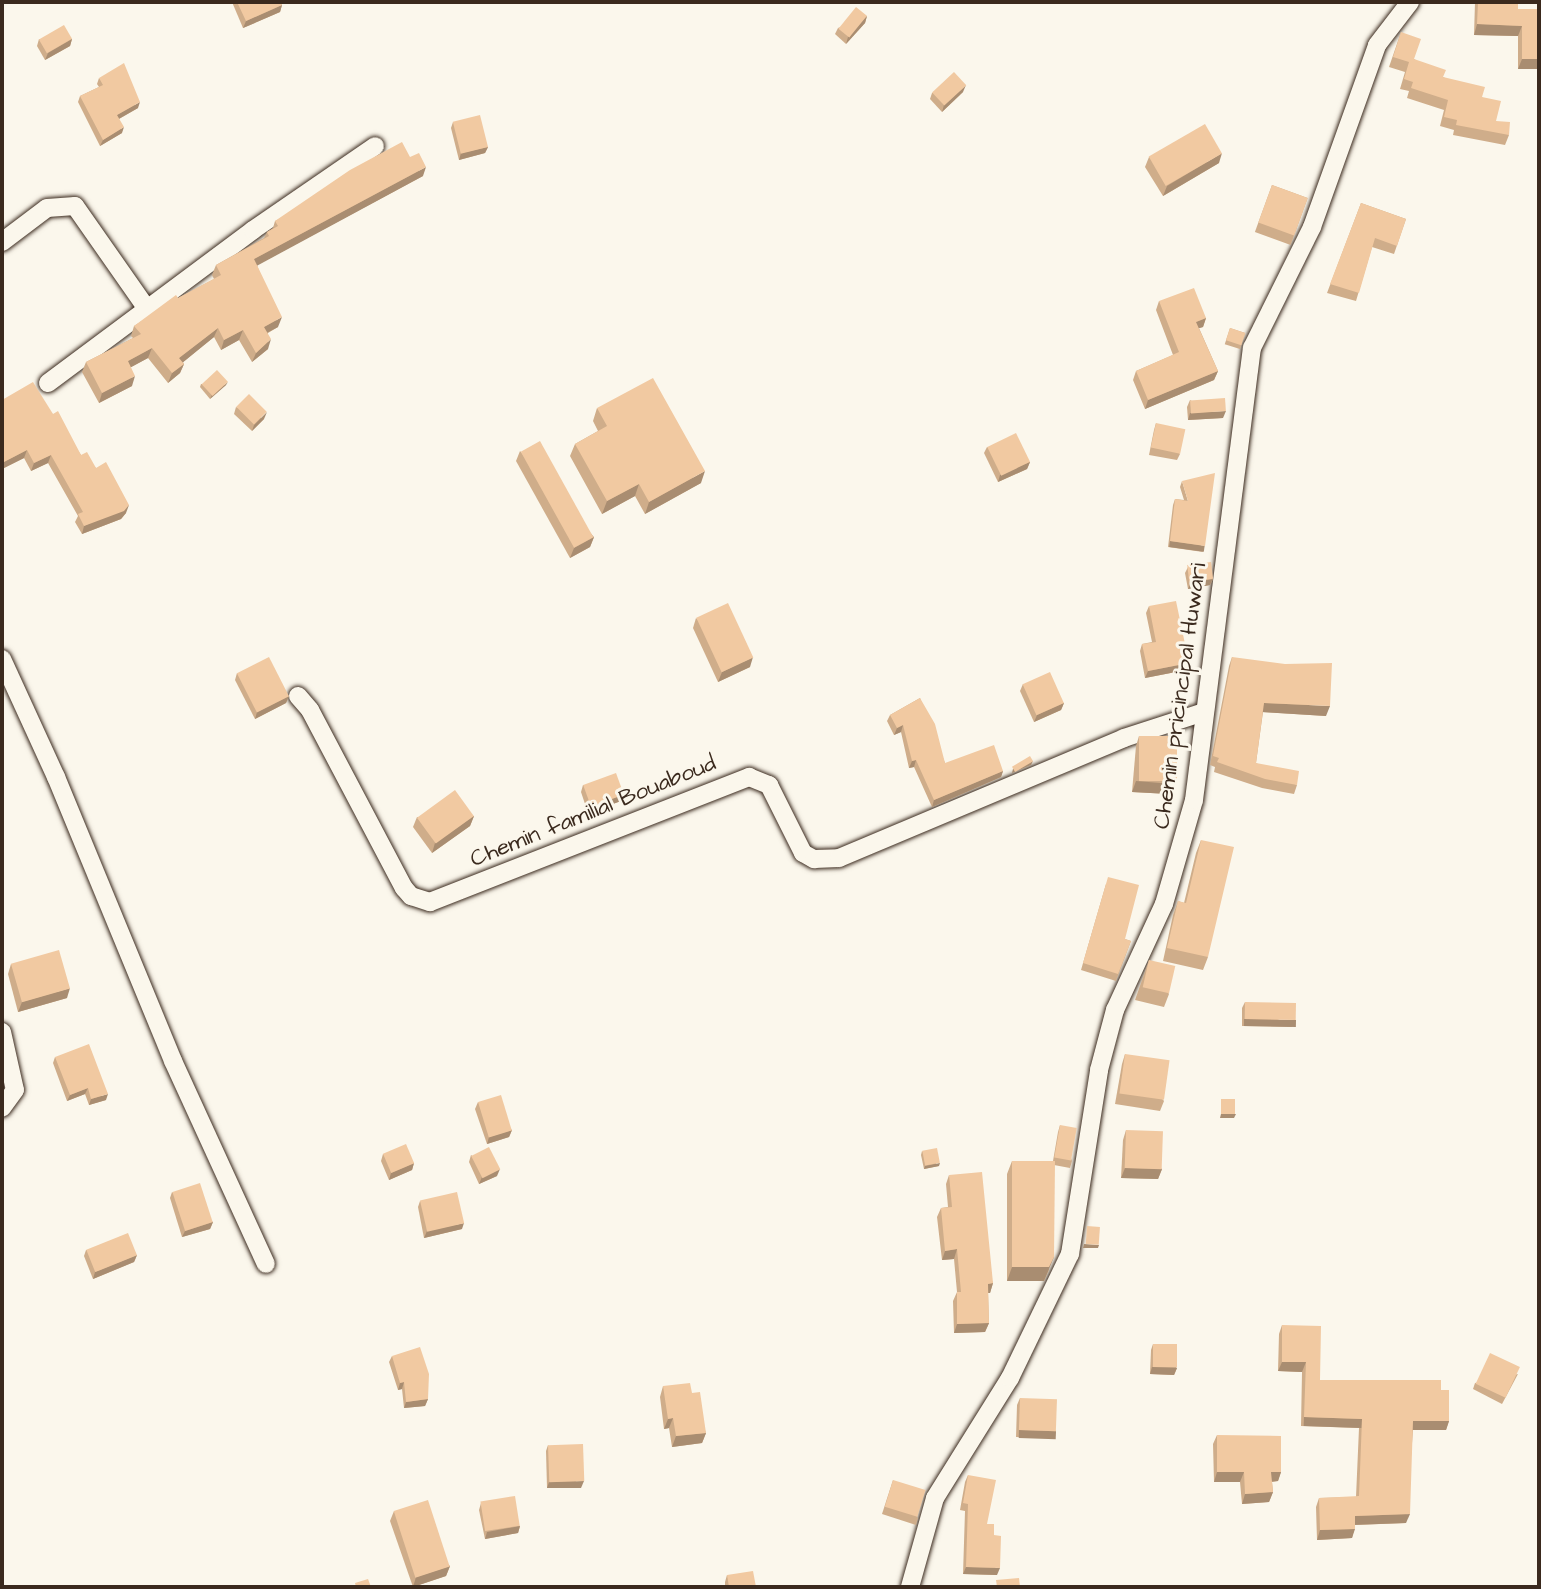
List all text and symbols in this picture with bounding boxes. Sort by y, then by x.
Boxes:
street label: Chemin pricincipal Huwari [1148,561,1212,831]
street label: Chemin familial Bouaboud [466,749,720,873]

